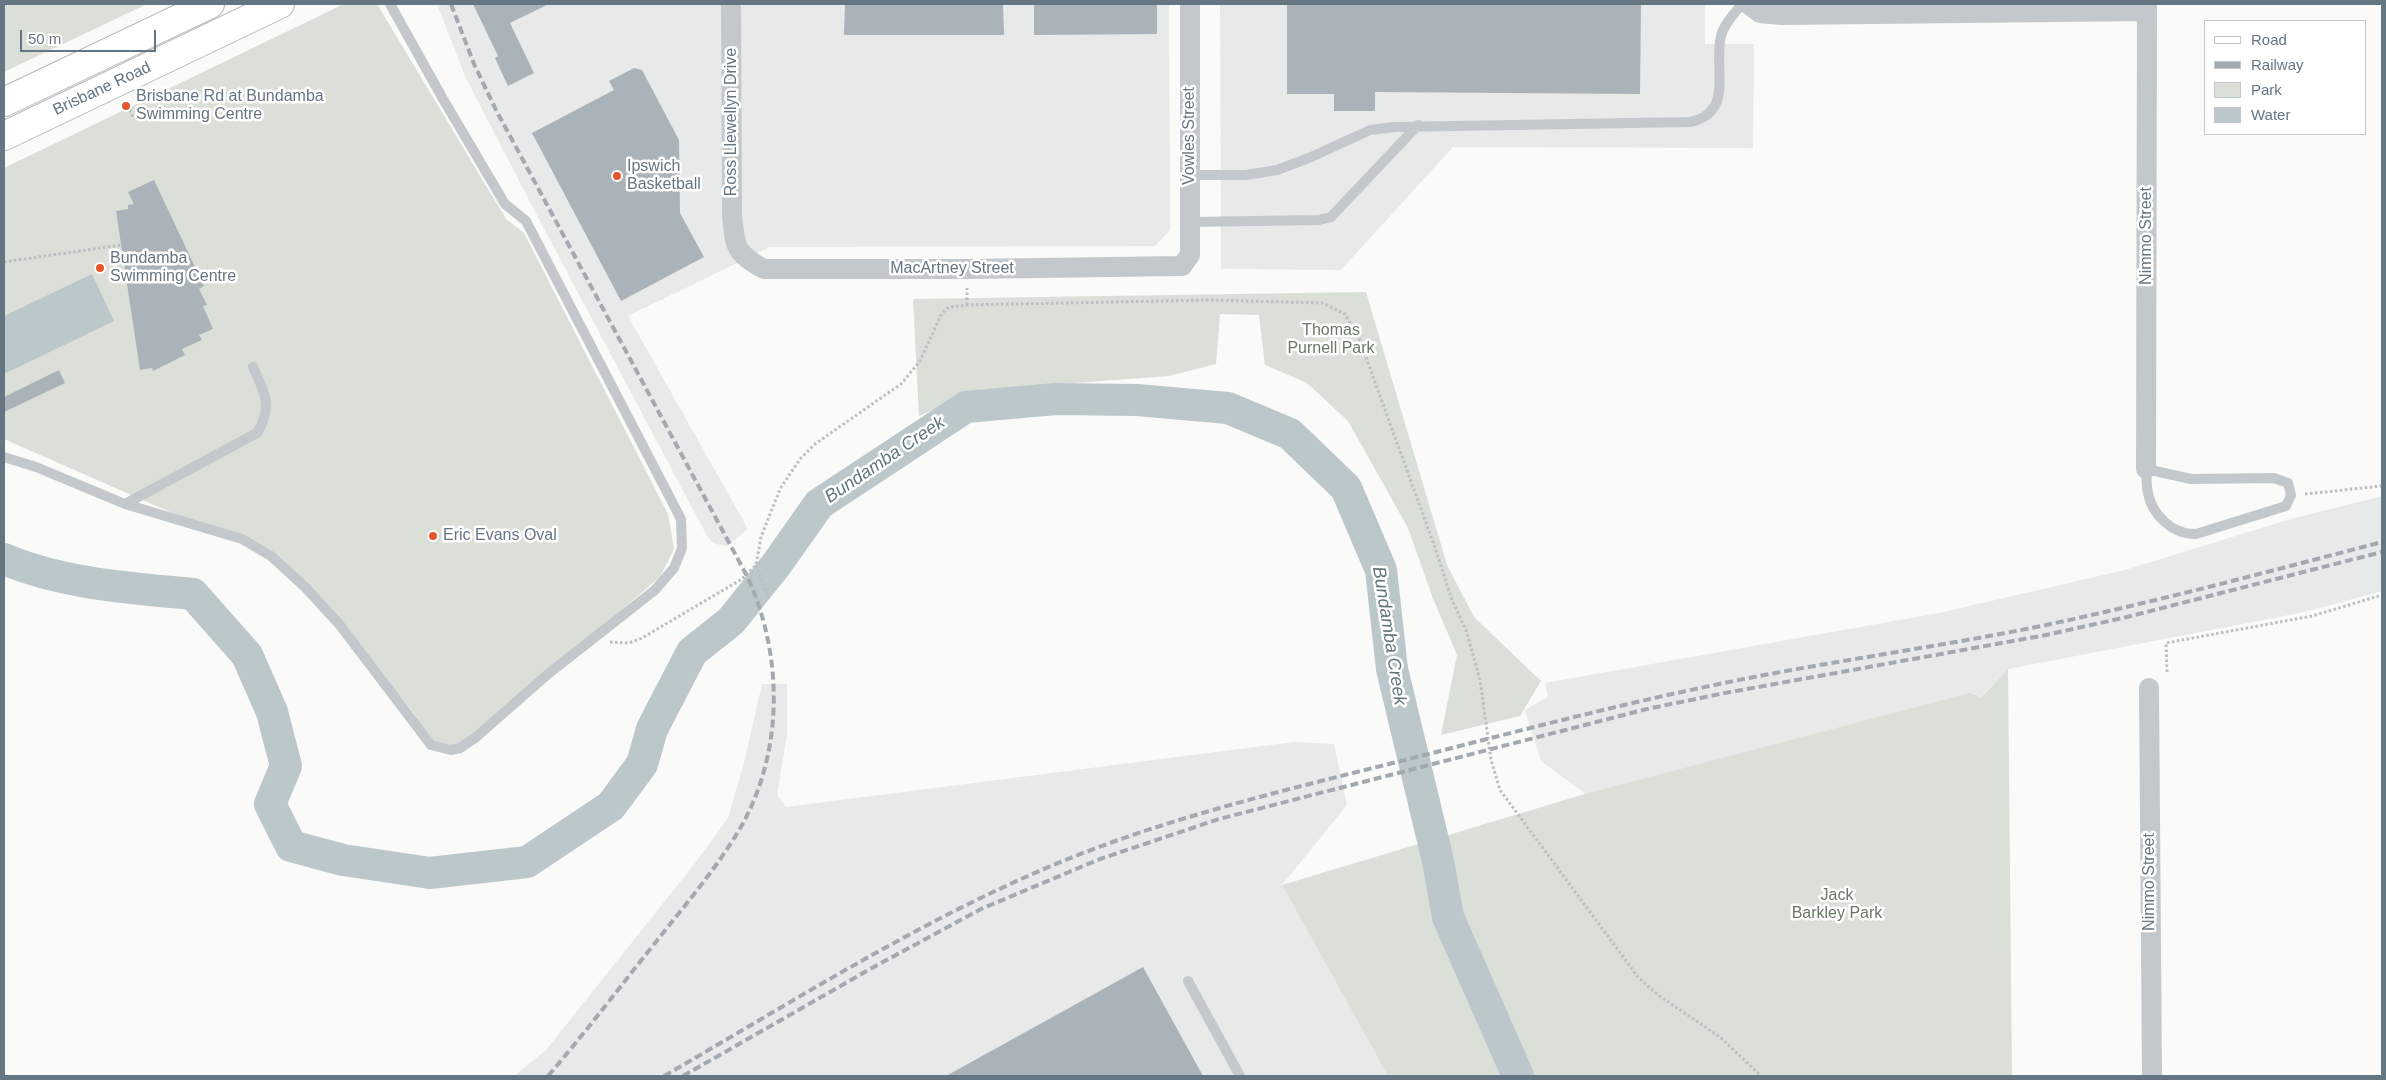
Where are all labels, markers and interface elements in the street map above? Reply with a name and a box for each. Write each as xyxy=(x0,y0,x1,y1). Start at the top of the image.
scale bar xyxy=(22,20,159,52)
legend xyxy=(2204,20,2366,135)
text: 50 m xyxy=(28,30,61,47)
text: Road xyxy=(2251,31,2287,48)
street label: Ross Llewellyn Drive xyxy=(722,48,742,196)
text: Railway xyxy=(2251,56,2304,73)
street label: Brisbane Road xyxy=(50,58,154,120)
text: Park xyxy=(2251,81,2282,98)
place label: Brisbane Rd at Bundamba Swimming Centre xyxy=(136,87,324,125)
street label: Vowles Street xyxy=(1180,87,1200,185)
marker: Brisbane Rd at Bundamba Swimming Centre xyxy=(120,100,132,112)
text: Water xyxy=(2251,106,2290,123)
place label: Ipswich Basketball xyxy=(627,157,701,195)
marker: Ipswich Basketball xyxy=(611,170,623,182)
street label: Nimmo Street xyxy=(2137,187,2157,285)
place label: Bundamba Swimming Centre xyxy=(110,249,236,287)
street label: MacArtney Street xyxy=(890,259,1014,279)
marker: Bundamba Swimming Centre xyxy=(94,262,106,274)
park label: Thomas Purnell Park xyxy=(1287,321,1375,359)
water label: Bundamba Creek xyxy=(821,412,949,508)
place label: Eric Evans Oval xyxy=(443,526,557,546)
marker: Eric Evans Oval xyxy=(427,530,439,542)
water label: Bundamba Creek xyxy=(1367,565,1411,707)
street label: Nimmo Street xyxy=(2140,833,2160,931)
park label: Jack Barkley Park xyxy=(1792,886,1882,924)

